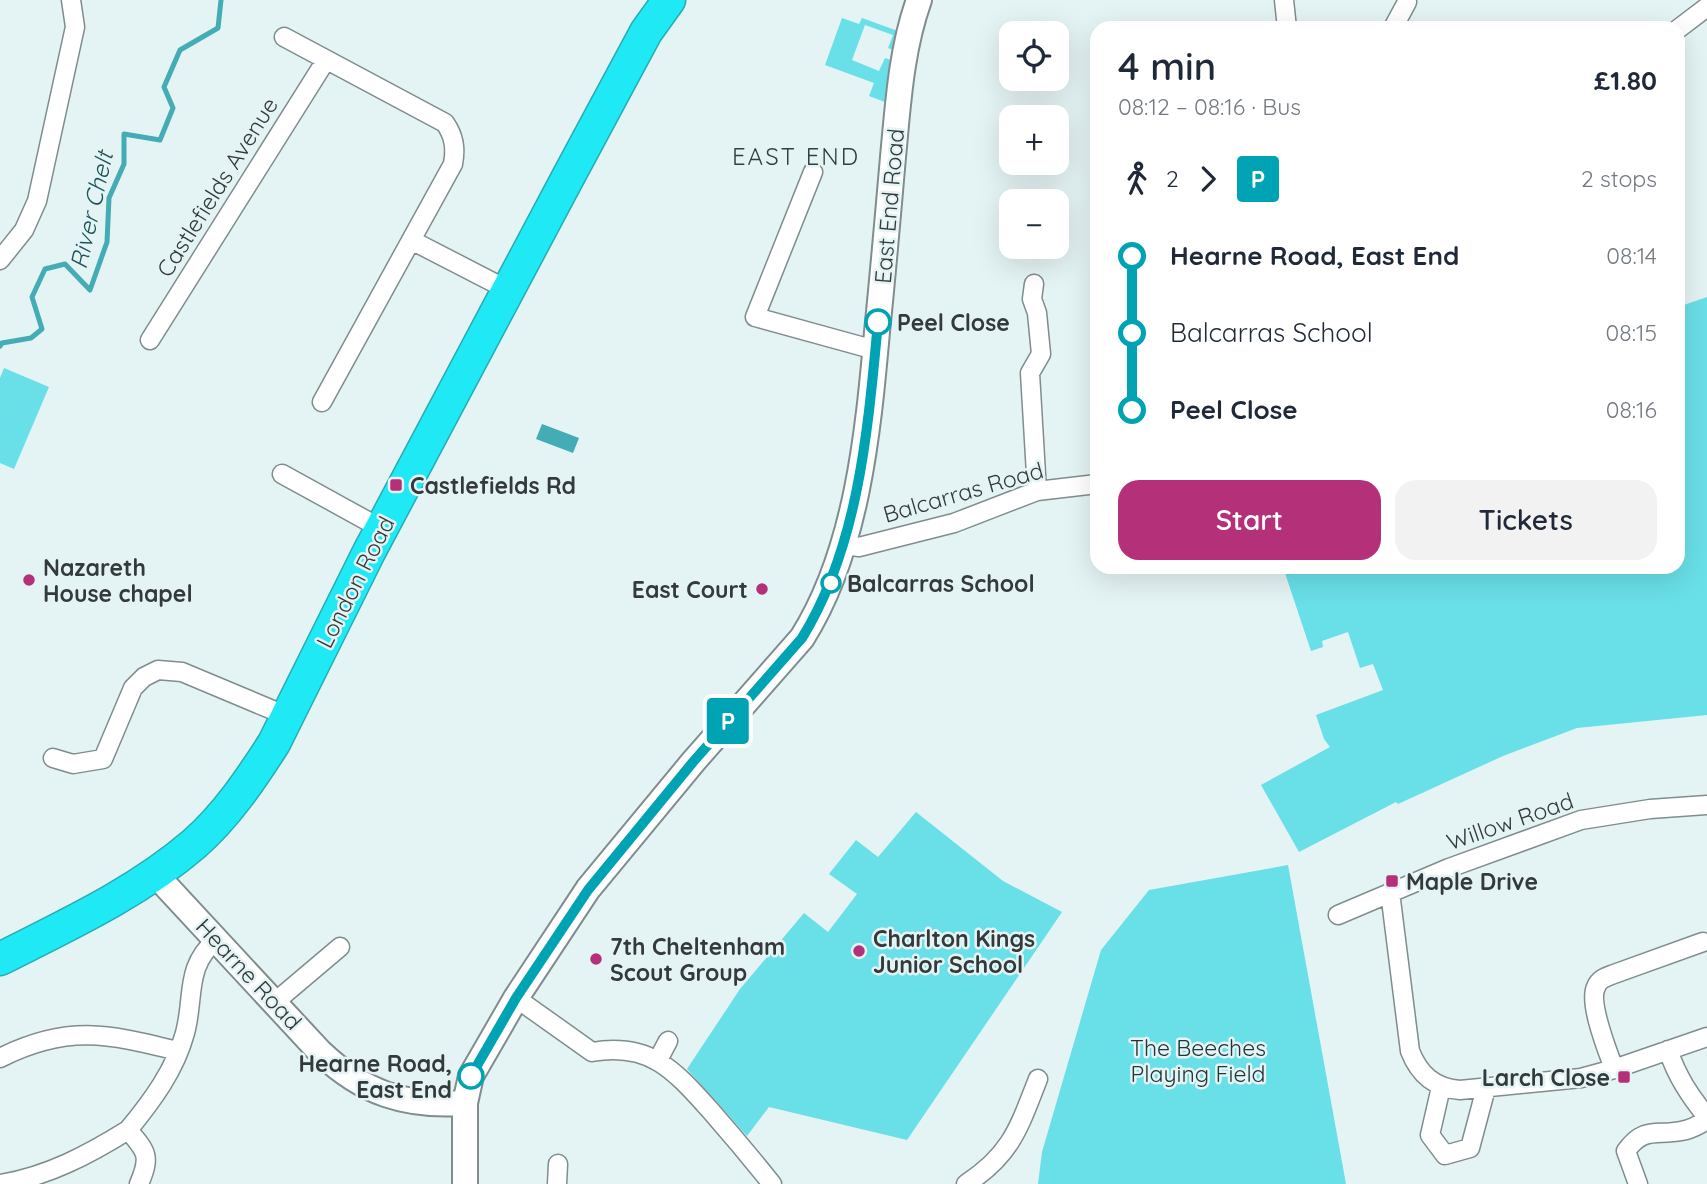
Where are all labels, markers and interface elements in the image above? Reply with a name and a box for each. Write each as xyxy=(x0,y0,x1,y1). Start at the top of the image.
map controls xyxy=(999,21,1069,259)
button: locate xyxy=(999,21,1069,91)
text: 4 min xyxy=(1118,42,1216,90)
text: £1.80 xyxy=(1594,64,1657,97)
street label: Castlefields Avenue xyxy=(150,92,284,282)
text: 08:12 – 08:16 · Bus xyxy=(1118,92,1301,121)
button: + xyxy=(999,105,1069,175)
street label: East End Road xyxy=(868,127,910,285)
district label: EAST END xyxy=(732,141,860,171)
water label: River Chelt xyxy=(63,146,120,272)
icon: walk xyxy=(1118,160,1156,198)
icon: forward xyxy=(1189,160,1227,198)
text: 2 xyxy=(1166,164,1179,193)
text: P xyxy=(1251,164,1265,194)
text: 2 stops xyxy=(1581,164,1657,193)
button: − xyxy=(999,189,1069,259)
text: Hearne Road, East End xyxy=(1170,239,1459,272)
text: 08:14 xyxy=(1606,241,1657,270)
place label: Peel Close xyxy=(897,308,1010,337)
marker: Peel Close xyxy=(865,309,891,335)
text: Balcarras School xyxy=(1170,316,1373,349)
text: 08:15 xyxy=(1606,318,1657,347)
text: Peel Close xyxy=(1170,393,1298,426)
text: 08:16 xyxy=(1606,395,1657,424)
street label: Balcarras Road xyxy=(880,455,1046,529)
place label: Castlefields Rd xyxy=(410,471,576,500)
marker: Castlefields Rd xyxy=(388,477,404,493)
button: Start xyxy=(1118,480,1381,560)
button: Tickets xyxy=(1395,480,1657,560)
street label: London Road xyxy=(309,511,401,653)
place label: Nazareth House chapel xyxy=(43,553,193,608)
place label: Balcarras School xyxy=(847,569,1035,598)
marker: Nazareth House chapel xyxy=(21,572,37,588)
marker: Balcarras School xyxy=(821,573,841,593)
place label: East Court xyxy=(632,575,748,604)
marker: East Court xyxy=(754,581,770,597)
line badge: P xyxy=(705,698,751,744)
text: P xyxy=(721,706,735,736)
street label: Willow Road xyxy=(1443,786,1577,856)
place label: Maple Drive xyxy=(1406,867,1538,896)
marker: Maple Drive xyxy=(1384,873,1400,889)
street label: Hearne Road xyxy=(190,912,308,1036)
place label: Charlton Kings Junior School xyxy=(873,924,1035,979)
place label: 7th Cheltenham Scout Group xyxy=(610,932,785,987)
marker: Charlton Kings Junior School xyxy=(851,943,867,959)
marker: 7th Cheltenham Scout Group xyxy=(588,951,604,967)
park label: The Beeches Playing Field xyxy=(1130,1033,1266,1088)
place label: Hearne Road, East End xyxy=(298,1049,452,1104)
marker: Hearne Road, East End xyxy=(458,1063,484,1089)
place label: Larch Close xyxy=(1482,1063,1610,1092)
marker: Larch Close xyxy=(1616,1069,1632,1085)

